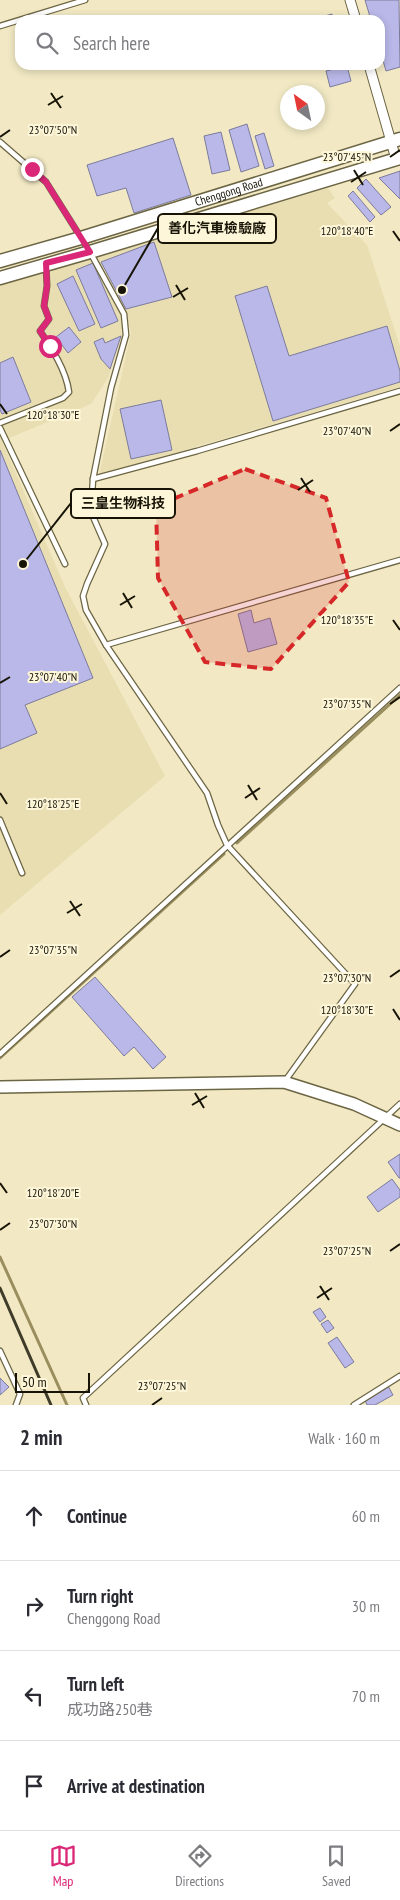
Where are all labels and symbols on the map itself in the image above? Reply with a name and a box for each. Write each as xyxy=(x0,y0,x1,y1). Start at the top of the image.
north arrow xyxy=(280,85,325,130)
text: 23°07'50"N xyxy=(29,122,77,137)
text: 23°07'45"N xyxy=(323,149,371,164)
route end xyxy=(21,158,44,181)
street label: Chenggong Road xyxy=(193,174,264,209)
callout: 善化汽車檢驗廠 xyxy=(158,214,276,243)
text: 善化汽車檢驗廠 xyxy=(168,219,266,237)
text: 120°18'40"E xyxy=(321,223,373,238)
route start xyxy=(39,335,62,358)
text: 120°18'30"E xyxy=(27,407,79,422)
text: 23°07'40"N xyxy=(323,423,371,438)
callout: 三皇生物科技 xyxy=(71,489,175,518)
text: 三皇生物科技 xyxy=(81,494,165,512)
text: 120°18'35"E xyxy=(321,612,373,627)
text: 23°07'40"N xyxy=(29,669,77,684)
text: 23°07'35"N xyxy=(323,696,371,711)
text: 120°18'25"E xyxy=(27,796,79,811)
text: 23°07'35"N xyxy=(29,942,77,957)
text: 23°07'30"N xyxy=(323,970,371,985)
text: 120°18'30"E xyxy=(321,1002,373,1017)
text: 120°18'20"E xyxy=(27,1185,79,1200)
text: 23°07'30"N xyxy=(29,1216,77,1231)
text: 23°07'25"N xyxy=(323,1243,371,1258)
scale bar xyxy=(15,1370,90,1393)
text: 23°07'25"N xyxy=(138,1378,186,1393)

